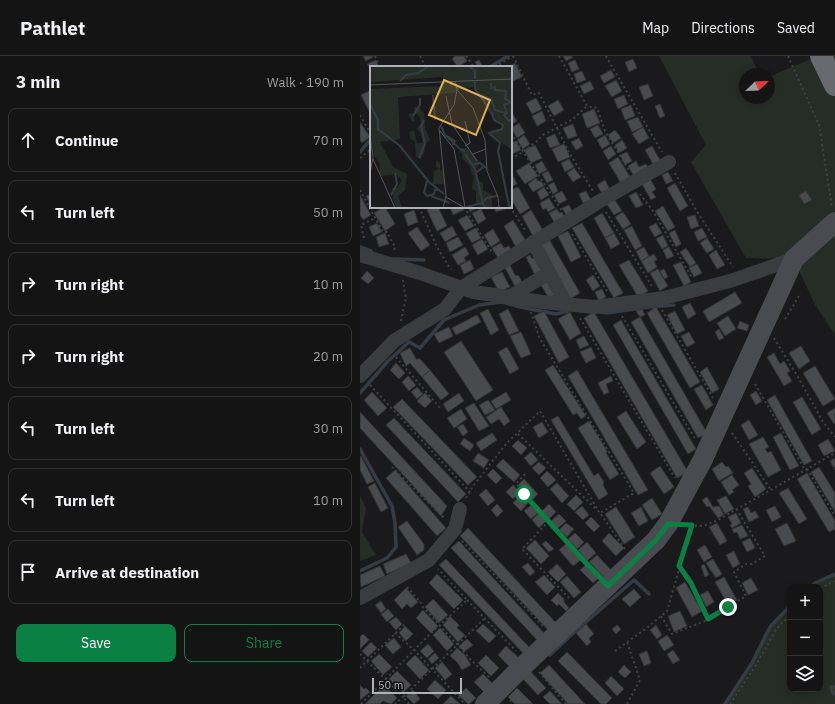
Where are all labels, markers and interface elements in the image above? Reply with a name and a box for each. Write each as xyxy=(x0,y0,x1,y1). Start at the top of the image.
text: Pathlet xyxy=(20,16,85,40)
text: Map xyxy=(642,19,669,37)
text: Directions xyxy=(691,19,755,37)
text: Saved xyxy=(777,19,815,37)
inset map xyxy=(370,66,512,208)
north arrow xyxy=(739,68,775,104)
text: 3 min xyxy=(16,71,60,93)
text: Walk · 190 m xyxy=(267,74,344,91)
icon: ahead xyxy=(17,129,39,151)
text: Continue xyxy=(55,131,119,150)
text: 70 m xyxy=(313,132,343,149)
icon: left xyxy=(17,201,39,223)
text: Turn left xyxy=(55,203,115,222)
text: 50 m xyxy=(313,204,343,221)
icon: right xyxy=(17,273,39,295)
text: Turn right xyxy=(55,275,124,294)
text: 10 m xyxy=(313,276,343,293)
icon: right xyxy=(17,345,39,367)
text: Turn right xyxy=(55,347,124,366)
text: 20 m xyxy=(313,348,343,365)
icon: left xyxy=(17,417,39,439)
text: Turn left xyxy=(55,419,115,438)
text: 30 m xyxy=(313,420,343,437)
route start xyxy=(515,485,533,503)
icon: left xyxy=(17,489,39,511)
text: Turn left xyxy=(55,491,115,510)
text: 10 m xyxy=(313,492,343,509)
icon: arrive xyxy=(17,561,39,583)
text: Arrive at destination xyxy=(55,563,199,582)
map controls xyxy=(787,584,823,692)
button: + xyxy=(787,584,823,620)
route end xyxy=(719,598,737,616)
button: − xyxy=(787,620,823,656)
button: Save xyxy=(16,624,176,662)
button: Share xyxy=(184,624,344,662)
button: layers xyxy=(787,656,823,692)
scale bar xyxy=(372,676,462,695)
text: 50 m xyxy=(378,678,403,692)

